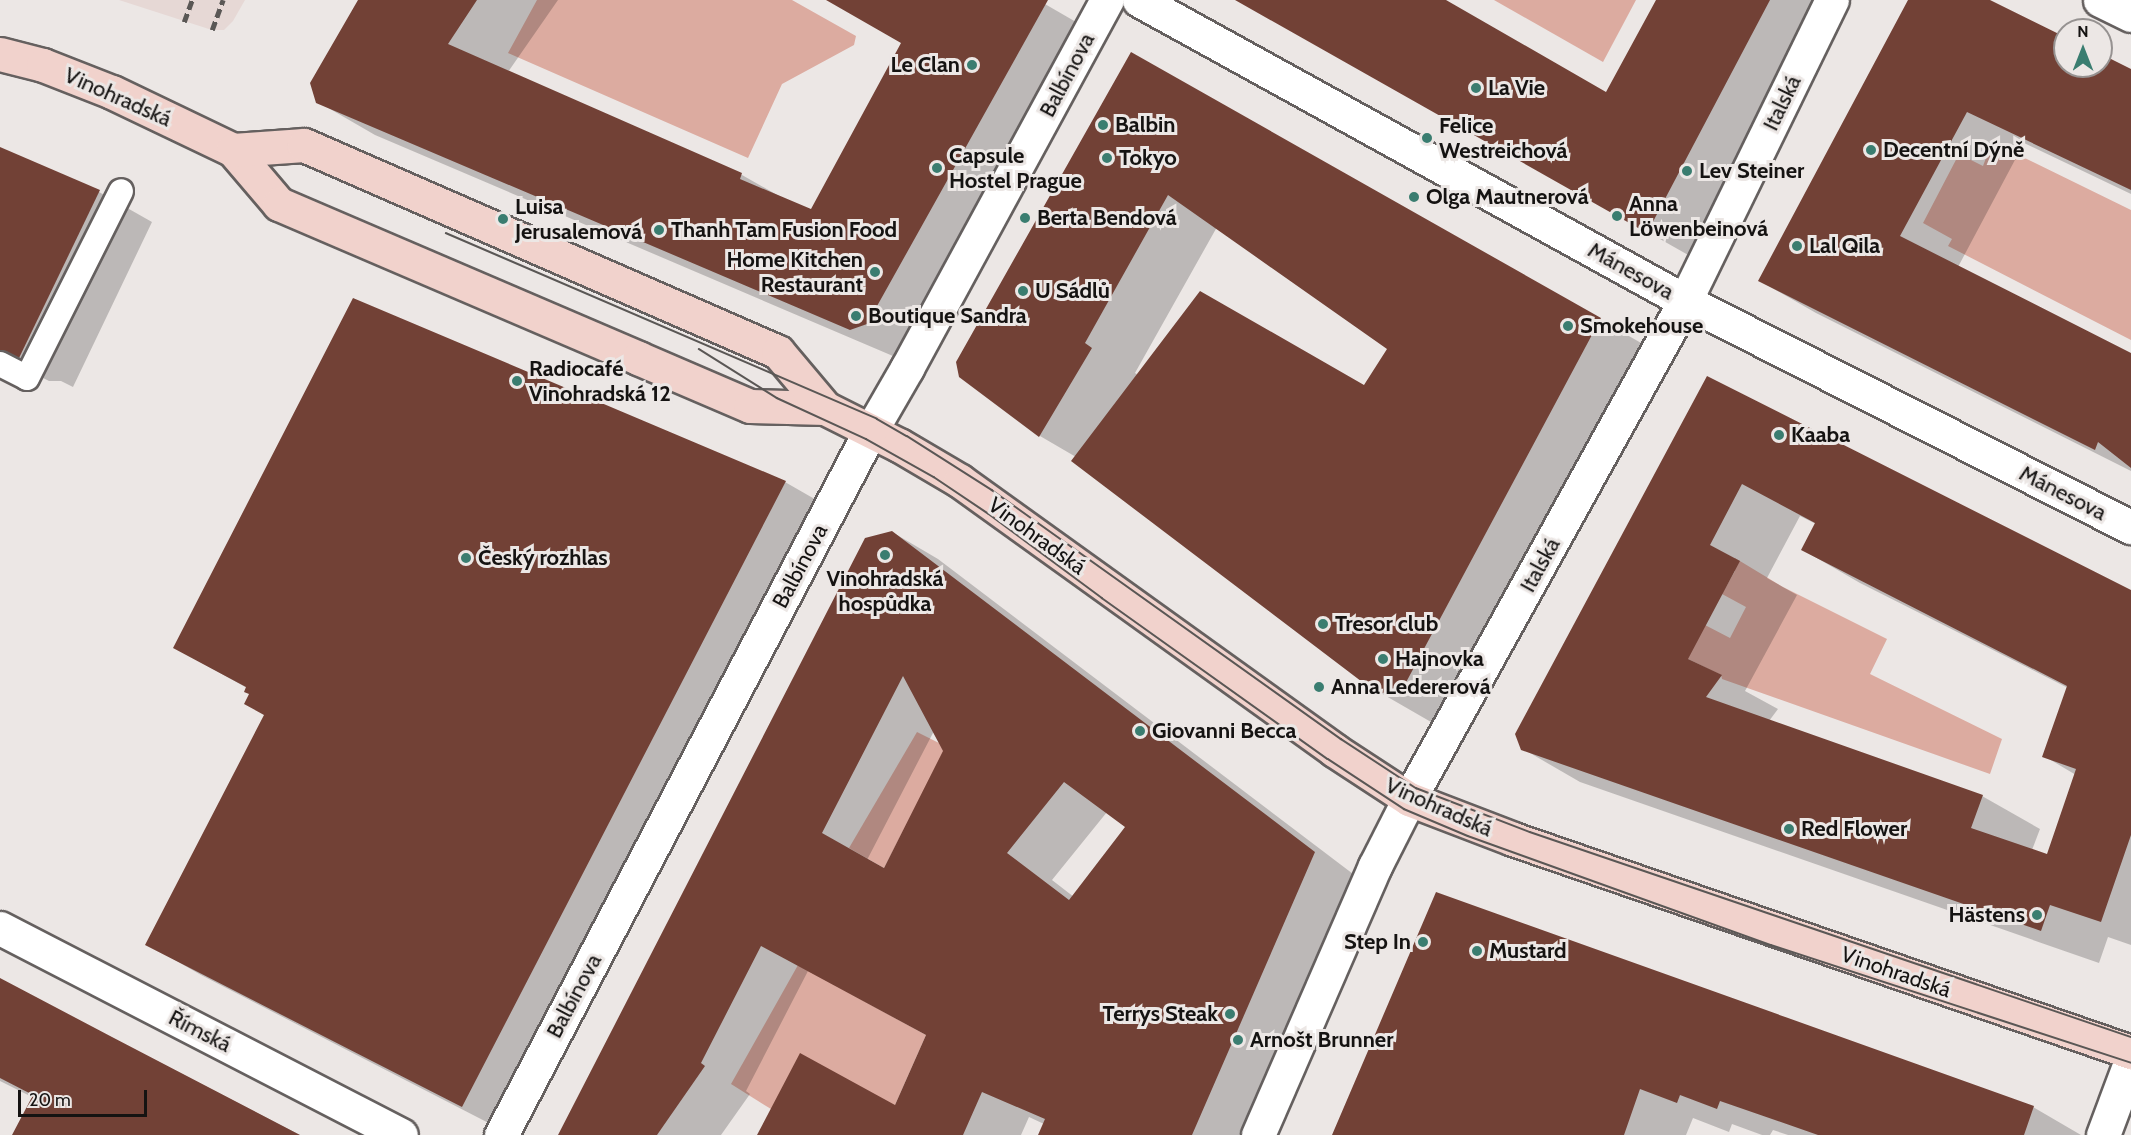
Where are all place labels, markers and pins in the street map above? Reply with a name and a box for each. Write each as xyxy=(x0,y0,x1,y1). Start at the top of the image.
place label: Le Clan xyxy=(891,52,960,78)
marker: Le Clan xyxy=(965,58,979,72)
place label: La Vie xyxy=(1488,75,1545,101)
marker: La Vie xyxy=(1469,81,1483,95)
place label: Balbin xyxy=(1115,112,1175,138)
place label: Felice Westreichová xyxy=(1439,112,1567,164)
marker: Balbin xyxy=(1096,118,1110,132)
marker: Felice Westreichová xyxy=(1420,131,1434,145)
place label: Decentní Dýně xyxy=(1883,137,2024,163)
place label: Capsule Hostel Prague xyxy=(949,142,1082,194)
marker: Decentní Dýně xyxy=(1864,143,1878,157)
place label: Tokyo xyxy=(1119,145,1177,171)
marker: Tokyo xyxy=(1100,151,1114,165)
place label: Lev Steiner xyxy=(1699,158,1804,184)
marker: Capsule Hostel Prague xyxy=(930,161,944,175)
marker: Lev Steiner xyxy=(1680,164,1694,178)
place label: Olga Mautnerová xyxy=(1426,184,1589,210)
marker: Olga Mautnerová xyxy=(1407,190,1421,204)
place label: Anna Lӧwenbeinová xyxy=(1629,190,1768,242)
place label: Luisa Jerusalemová xyxy=(515,193,642,244)
place label: Berta Bendová xyxy=(1037,205,1177,231)
marker: Anna Lӧwenbeinová xyxy=(1610,209,1624,223)
marker: Berta Bendová xyxy=(1018,211,1032,225)
marker: Luisa Jerusalemová xyxy=(496,212,510,226)
place label: Thanh Tam Fusion Food xyxy=(671,217,897,243)
marker: Thanh Tam Fusion Food xyxy=(652,223,666,237)
place label: Lal Qila xyxy=(1809,233,1880,259)
marker: Lal Qila xyxy=(1790,239,1804,253)
place label: Home Kitchen Restaurant xyxy=(726,246,863,298)
marker: Home Kitchen Restaurant xyxy=(868,265,882,279)
place label: U Sádlů xyxy=(1035,278,1110,304)
marker: U Sádlů xyxy=(1016,284,1030,298)
place label: Boutique Sandra xyxy=(868,303,1027,329)
marker: Boutique Sandra xyxy=(849,309,863,323)
place label: Smokehouse xyxy=(1580,313,1703,339)
marker: Smokehouse xyxy=(1561,319,1575,333)
place label: Radiocafé Vinohradská 12 xyxy=(529,355,671,406)
marker: Radiocafé Vinohradská 12 xyxy=(510,374,524,388)
place label: Kaaba xyxy=(1791,422,1850,448)
marker: Kaaba xyxy=(1772,428,1786,442)
place label: Český rozhlas xyxy=(478,545,607,571)
marker: Vinohradská hospůdka xyxy=(878,548,892,562)
marker: Český rozhlas xyxy=(459,551,473,565)
place label: Vinohradská hospůdka xyxy=(826,565,944,616)
place label: Tresor club xyxy=(1335,611,1438,637)
marker: Tresor club xyxy=(1316,617,1330,631)
place label: Hajnovka xyxy=(1395,646,1484,672)
marker: Hajnovka xyxy=(1376,652,1390,666)
place label: Anna Ledererová xyxy=(1331,674,1491,700)
marker: Anna Ledererová xyxy=(1312,680,1326,694)
place label: Giovanni Becca xyxy=(1152,718,1296,744)
marker: Giovanni Becca xyxy=(1133,724,1147,738)
place label: Red Flower xyxy=(1801,816,1907,842)
marker: Red Flower xyxy=(1782,822,1796,836)
place label: Hästens xyxy=(1949,902,2025,928)
marker: Hästens xyxy=(2030,908,2044,922)
place label: Step In xyxy=(1344,929,1411,955)
marker: Step In xyxy=(1416,935,1430,949)
place label: Mustard xyxy=(1489,938,1567,964)
marker: Mustard xyxy=(1470,944,1484,958)
place label: Terrys Steak xyxy=(1103,1001,1218,1027)
marker: Terrys Steak xyxy=(1223,1007,1237,1021)
place label: Arnošt Brunner xyxy=(1250,1027,1393,1053)
marker: Arnošt Brunner xyxy=(1231,1033,1245,1047)

